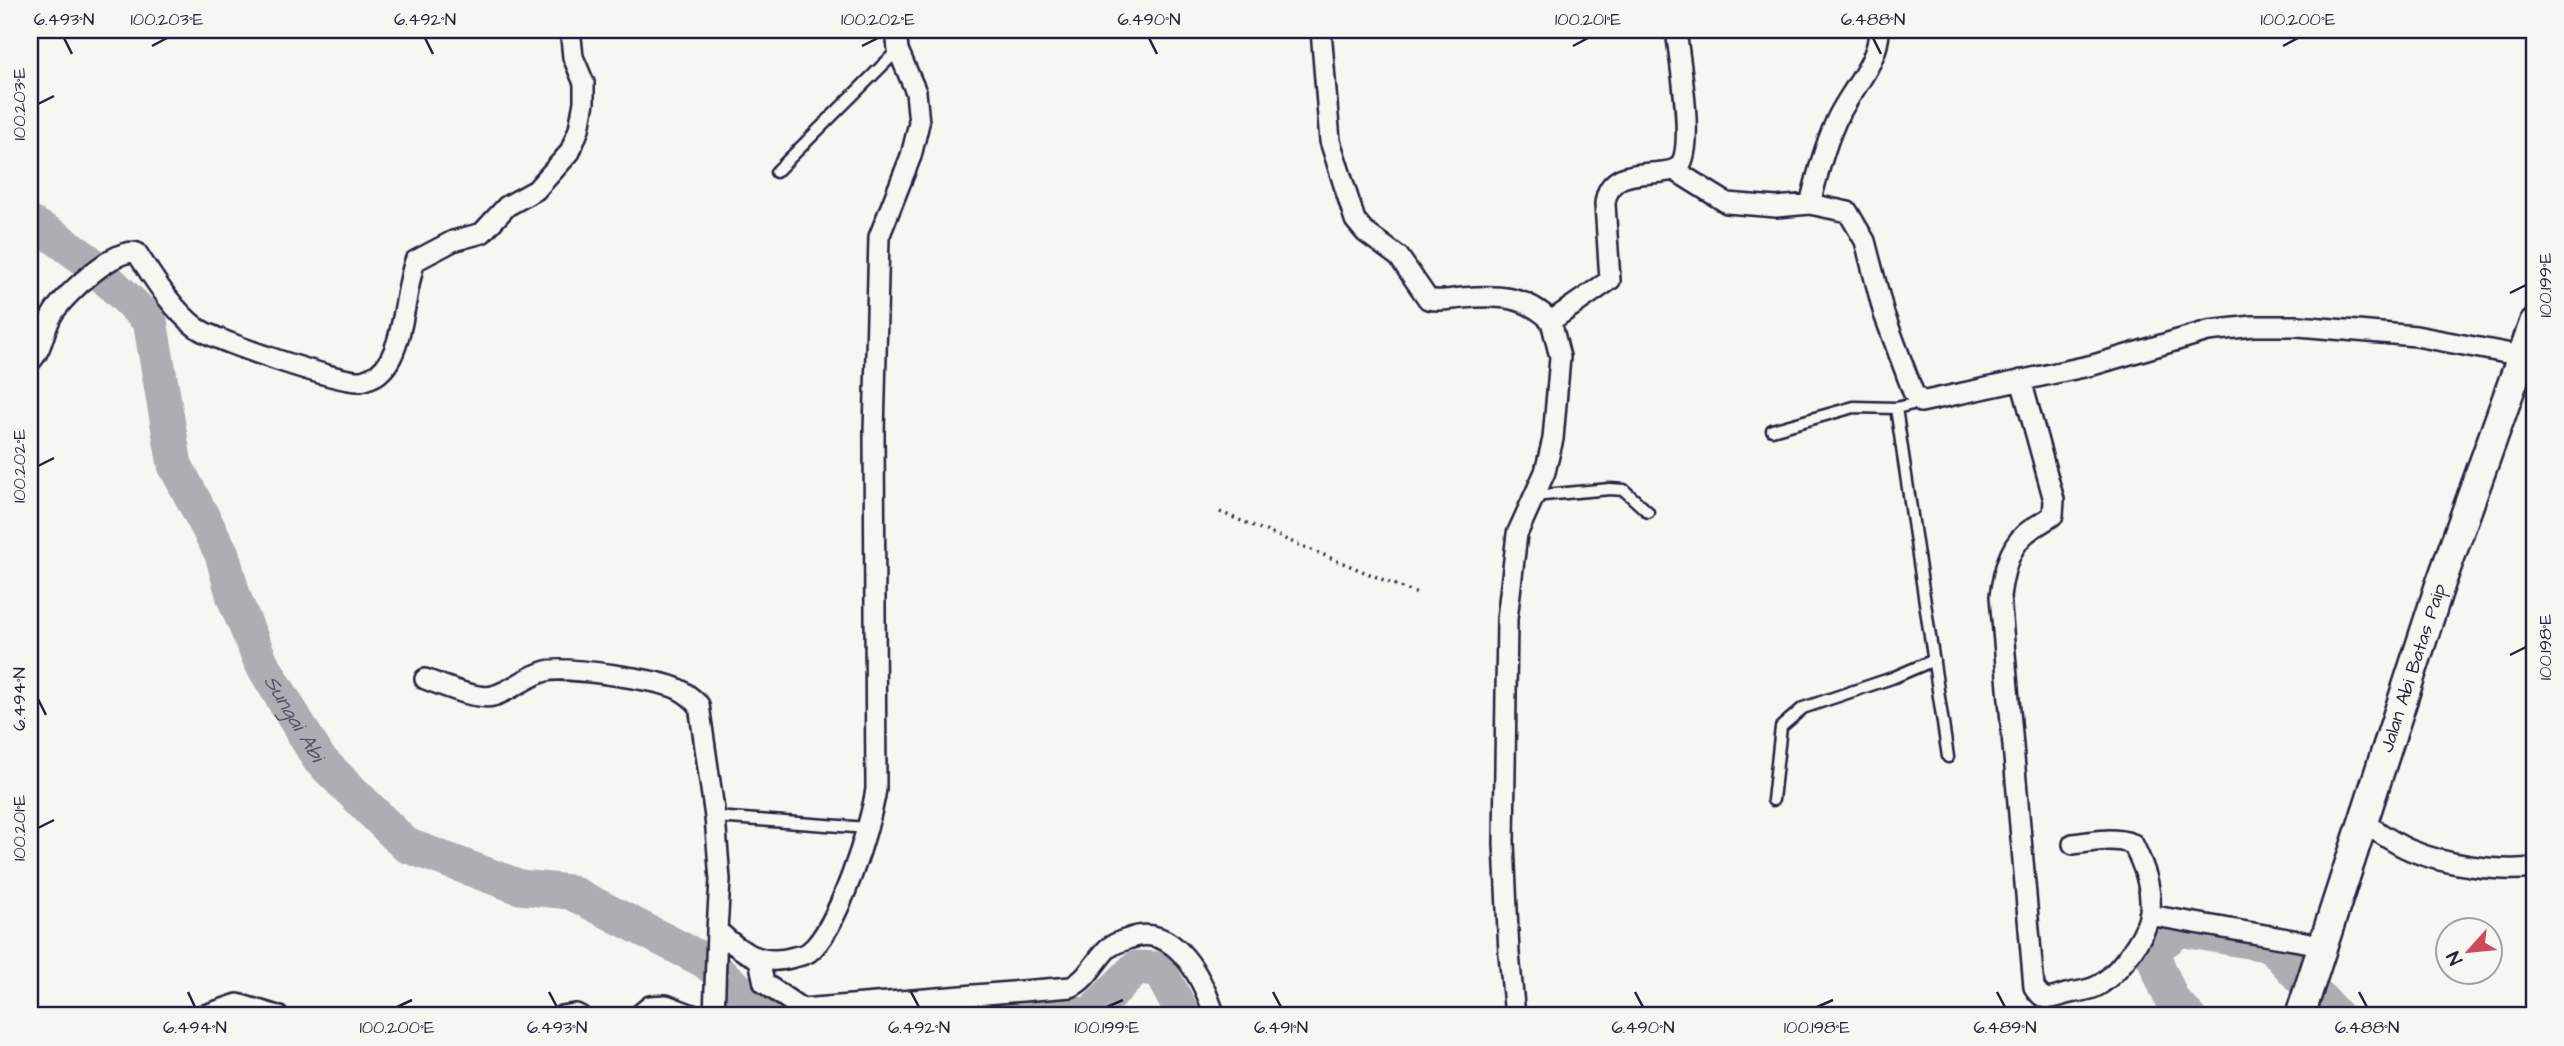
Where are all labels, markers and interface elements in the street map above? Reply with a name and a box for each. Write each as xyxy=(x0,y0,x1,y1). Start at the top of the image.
text: 6.493°N xyxy=(34,7,94,32)
text: 100.203°E xyxy=(131,7,204,32)
text: 6.492°N xyxy=(394,7,456,32)
text: 100.202°E xyxy=(841,7,915,32)
text: 6.490°N xyxy=(1118,7,1180,32)
text: 100.201°E xyxy=(1555,7,1621,32)
text: 6.488°N xyxy=(1841,7,1905,32)
text: 100.200°E xyxy=(2260,7,2336,32)
text: 100.203°E xyxy=(7,67,32,140)
text: 100.199°E xyxy=(2533,252,2558,317)
text: 100.202°E xyxy=(7,429,32,503)
street label: Jalan Abi Batas Paip xyxy=(2373,580,2453,756)
text: 100.198°E xyxy=(2533,613,2558,680)
text: 6.494°N xyxy=(7,667,32,731)
water label: Sungai Abi xyxy=(257,669,333,769)
text: 100.201°E xyxy=(7,795,32,861)
north arrow xyxy=(2434,916,2504,986)
text: N xyxy=(2440,947,2470,969)
text: 6.494°N xyxy=(163,1015,227,1040)
text: 100.200°E xyxy=(359,1015,435,1040)
text: 6.493°N xyxy=(527,1015,587,1040)
text: 6.492°N xyxy=(888,1015,950,1040)
text: 100.199°E xyxy=(1075,1015,1140,1040)
text: 6.491°N xyxy=(1254,1015,1308,1040)
text: 6.490°N xyxy=(1612,1015,1674,1040)
text: 100.198°E xyxy=(1784,1015,1851,1040)
text: 6.489°N xyxy=(1973,1015,2037,1040)
text: 6.488°N xyxy=(2335,1015,2399,1040)

